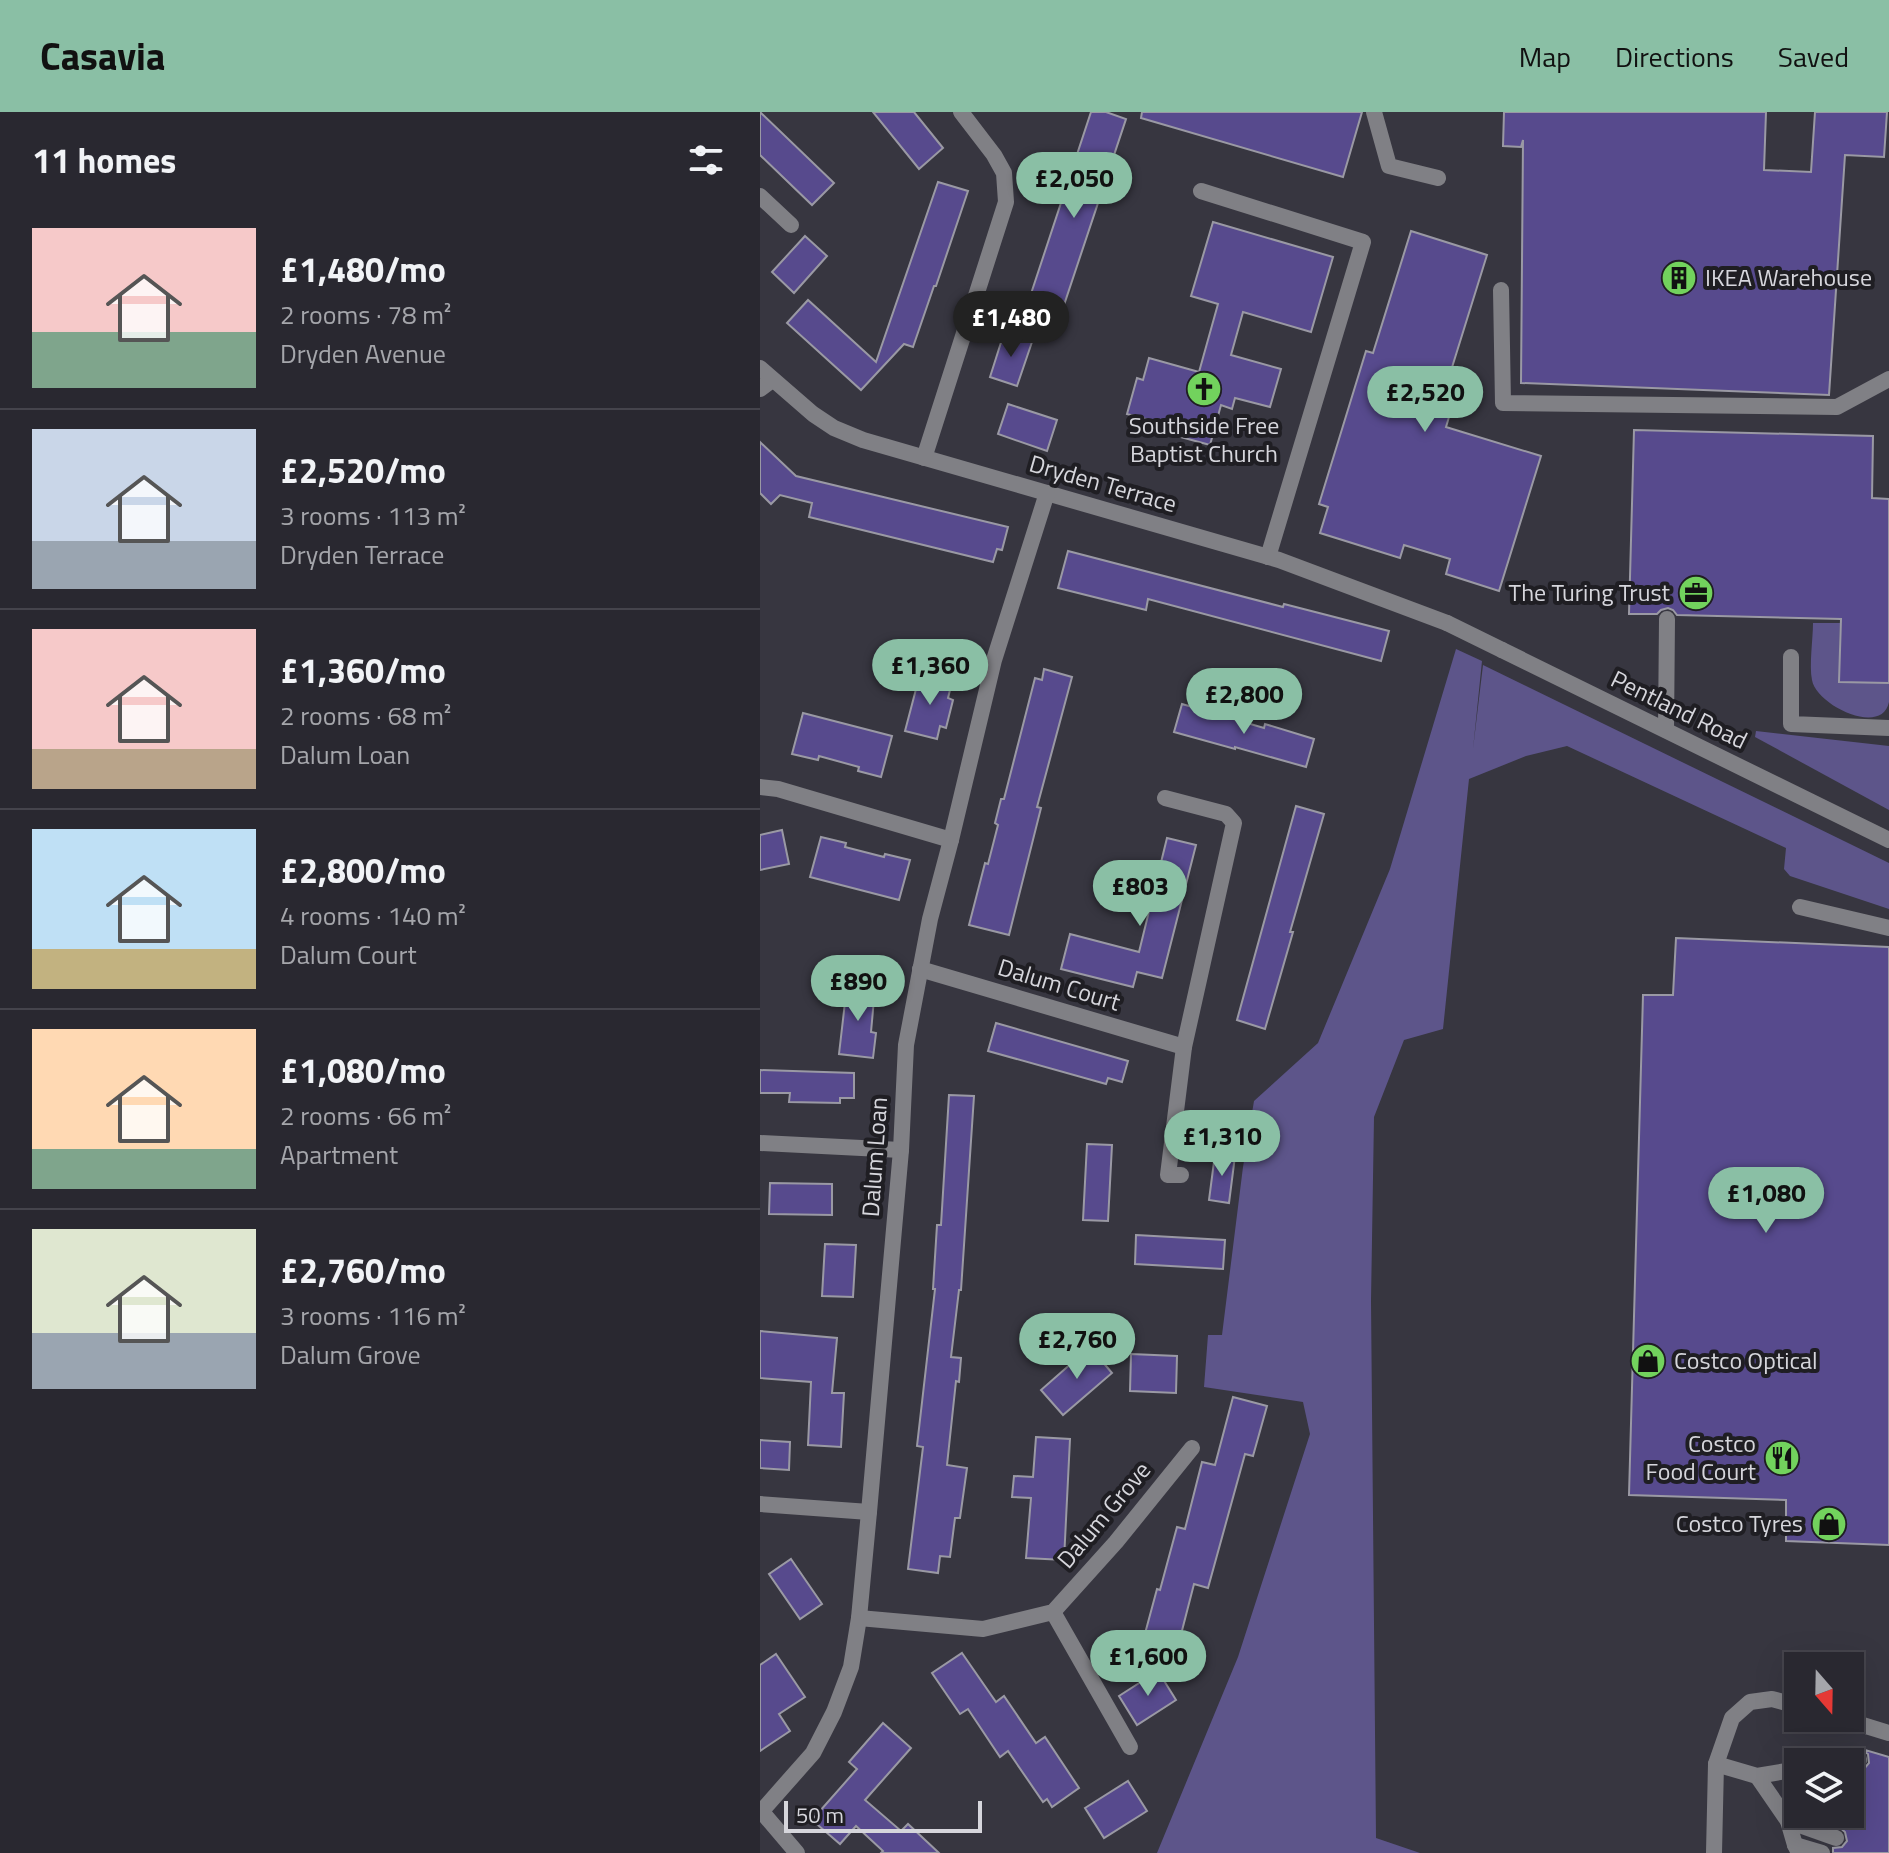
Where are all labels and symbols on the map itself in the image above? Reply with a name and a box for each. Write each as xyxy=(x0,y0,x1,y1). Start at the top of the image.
pin: £2,050 xyxy=(1009,152,1139,220)
building icon: IKEA Warehouse xyxy=(1660,259,1698,297)
place label: IKEA Warehouse xyxy=(1705,259,1872,295)
pin: £1,480 xyxy=(946,291,1076,359)
pin: £2,520 xyxy=(1360,366,1490,434)
church icon: Southside Free Baptist Church xyxy=(1185,370,1223,408)
place label: Southside Free Baptist Church xyxy=(1129,407,1279,471)
street label: Dryden Terrace xyxy=(1025,445,1181,521)
place label: The Turing Trust xyxy=(1509,574,1671,610)
office icon: The Turing Trust xyxy=(1677,574,1715,612)
pin: £1,360 xyxy=(865,639,995,707)
street label: Pentland Road xyxy=(1605,661,1754,758)
pin: £2,800 xyxy=(1179,668,1309,736)
pin: £803 xyxy=(1093,860,1187,928)
street label: Dalum Court xyxy=(994,948,1125,1020)
pin: £890 xyxy=(811,955,905,1023)
street label: Dalum Loan xyxy=(852,1096,896,1218)
pin: £1,310 xyxy=(1157,1110,1287,1178)
pin: £1,080 xyxy=(1701,1167,1831,1235)
pin: £2,760 xyxy=(1012,1313,1142,1381)
shop icon: Costco Optical xyxy=(1629,1342,1667,1380)
place label: Costco Optical xyxy=(1674,1342,1817,1378)
place label: Costco Food Court xyxy=(1646,1425,1757,1489)
restaurant icon: Costco Food Court xyxy=(1763,1439,1801,1477)
street label: Dalum Grove xyxy=(1048,1453,1159,1576)
place label: Costco Tyres xyxy=(1676,1505,1803,1541)
shop icon: Costco Tyres xyxy=(1810,1505,1848,1543)
pin: £1,600 xyxy=(1083,1630,1213,1698)
north arrow xyxy=(1784,1652,1864,1732)
scale bar xyxy=(784,1797,982,1833)

